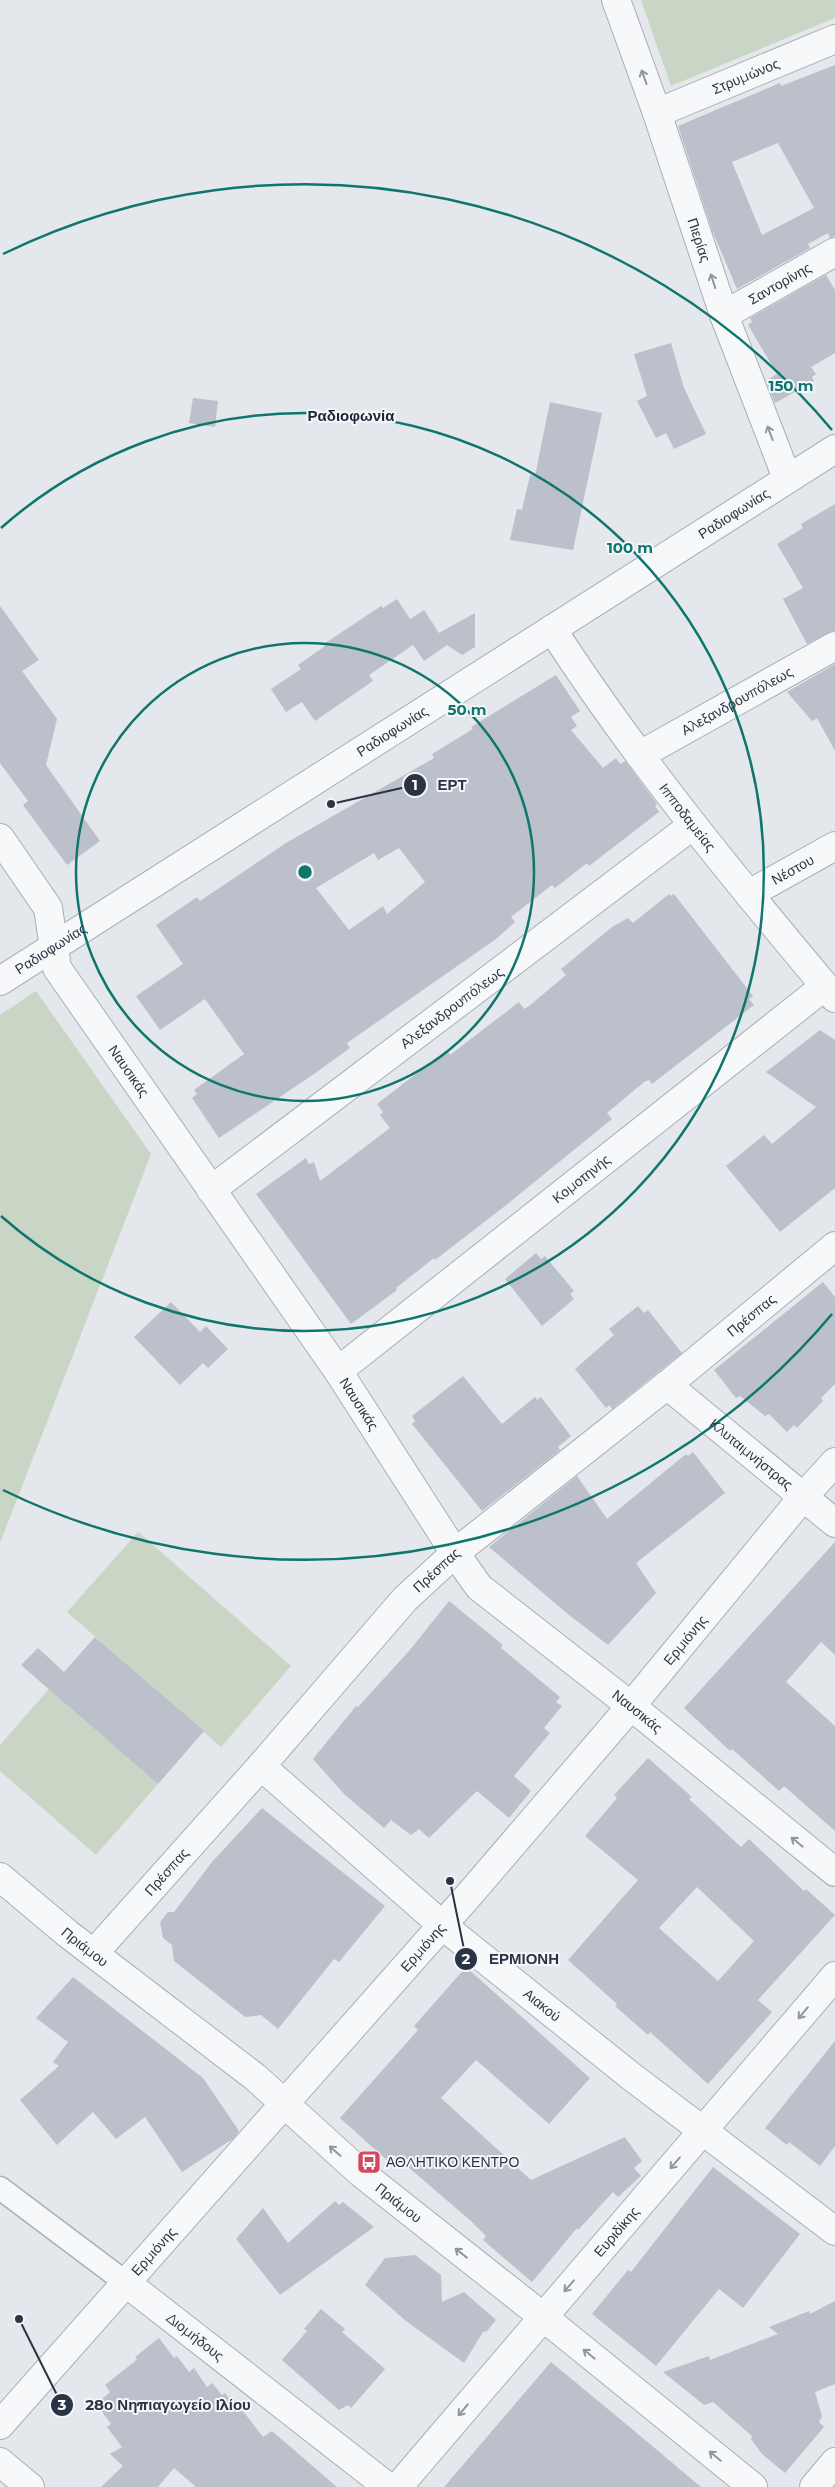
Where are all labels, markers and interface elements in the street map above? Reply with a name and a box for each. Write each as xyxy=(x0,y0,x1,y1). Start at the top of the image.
street label: Στρυμώνος xyxy=(709,54,782,98)
one-way arrow xyxy=(639,70,648,85)
street label: Πιερίας xyxy=(683,216,715,265)
street label: Σαντορίνης xyxy=(745,258,815,308)
one-way arrow xyxy=(707,273,717,289)
text: 150 m xyxy=(769,376,813,395)
district label: Ραδιοφωνία xyxy=(308,406,395,425)
one-way arrow xyxy=(765,426,774,441)
street label: Ραδιοφωνίας xyxy=(695,484,773,543)
text: 100 m xyxy=(607,538,653,557)
street label: Αλεξανδρουπόλεως xyxy=(678,662,796,739)
text: 50 m xyxy=(447,700,487,719)
street label: Ραδιοφωνίας xyxy=(353,702,431,761)
callout: ΕΡΤ xyxy=(402,770,476,800)
text: 1 xyxy=(412,775,418,794)
text: ΕΡΤ xyxy=(437,775,467,794)
street label: Ιπποδαμείας xyxy=(655,780,720,855)
street label: Νέστου xyxy=(768,851,817,889)
centre of rings xyxy=(296,863,314,881)
street label: Ραδιοφωνίας xyxy=(12,919,90,978)
street label: Αλεξανδρουπόλεως xyxy=(397,963,507,1053)
street label: Ναυσικάς xyxy=(104,1041,153,1101)
street label: Κομοτηνής xyxy=(549,1150,614,1207)
street label: Πρέσπας xyxy=(723,1290,779,1341)
street label: Ναυσικάς xyxy=(336,1374,383,1434)
street label: Κλυταιμνήστρας xyxy=(706,1415,797,1494)
street label: Πρέσπας xyxy=(409,1543,464,1596)
street label: Ερμιόνης xyxy=(659,1611,711,1669)
street label: Ναυσικάς xyxy=(609,1686,666,1737)
one-way arrow xyxy=(791,1836,804,1847)
street label: Πρέσπας xyxy=(141,1844,193,1899)
street label: Ερμιόνης xyxy=(396,1919,449,1975)
street label: Πριάμου xyxy=(58,1923,112,1971)
callout: ΕΡΜΙΟΝΗ xyxy=(454,1944,569,1974)
text: 2 xyxy=(462,1949,471,1968)
text: ΕΡΜΙΟΝΗ xyxy=(489,1949,559,1968)
street label: Αιακού xyxy=(520,1985,564,2025)
one-way arrow xyxy=(798,2006,809,2019)
one-way arrow xyxy=(328,2145,341,2157)
bus stop icon: ΑΘΛΗΤΙΚΟ ΚΕΝΤΡΟ xyxy=(356,2149,382,2175)
place label: ΑΘΛΗΤΙΚΟ ΚΕΝΤΡΟ xyxy=(386,2153,519,2171)
one-way arrow xyxy=(669,2157,681,2170)
street label: Πριάμου xyxy=(372,2179,425,2227)
street label: Ευριδίκης xyxy=(590,2203,643,2261)
street label: Ερμιόνης xyxy=(127,2223,180,2279)
one-way arrow xyxy=(455,2247,468,2258)
one-way arrow xyxy=(563,2279,574,2292)
street label: Διομήδους xyxy=(163,2309,228,2365)
one-way arrow xyxy=(582,2348,595,2359)
callout: 28ο Νηπιαγωγείο Ιλίου xyxy=(50,2390,260,2420)
text: 3 xyxy=(57,2395,67,2414)
text: 28ο Νηπιαγωγείο Ιλίου xyxy=(85,2395,251,2414)
one-way arrow xyxy=(458,2403,469,2416)
one-way arrow xyxy=(709,2451,722,2462)

